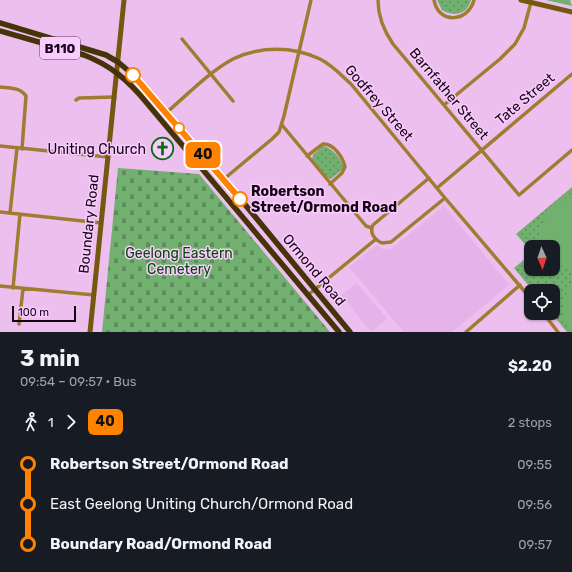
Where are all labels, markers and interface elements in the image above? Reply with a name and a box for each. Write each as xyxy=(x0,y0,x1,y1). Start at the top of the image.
road number: B110 xyxy=(40,37,80,59)
street label: Barnfather Street xyxy=(406,45,493,144)
street label: Godfrey Street xyxy=(341,61,417,145)
unlabelled marker xyxy=(125,67,141,83)
street label: Tate Street xyxy=(492,69,558,129)
unlabelled marker xyxy=(173,122,185,134)
church icon: Uniting Church xyxy=(149,136,175,162)
place label: Uniting Church xyxy=(47,141,146,158)
line badge: 40 xyxy=(185,142,221,168)
text: 40 xyxy=(193,146,213,163)
street label: Boundary Road xyxy=(75,174,103,274)
place label: Robertson Street/Ormond Road xyxy=(251,183,397,216)
marker: Robertson Street/Ormond Road xyxy=(232,191,248,207)
street label: Ormond Road xyxy=(279,231,349,309)
north arrow xyxy=(524,240,560,276)
map controls xyxy=(524,240,560,320)
park label: Geelong Eastern Cemetery xyxy=(125,245,233,278)
button: locate xyxy=(524,284,560,320)
scale bar xyxy=(12,304,76,323)
text: 100 m xyxy=(18,306,49,319)
text: 3 min xyxy=(20,345,80,372)
text: $2.20 xyxy=(508,357,552,375)
text: 09:54 – 09:57 · Bus xyxy=(20,374,136,389)
icon: walk xyxy=(20,411,42,433)
icon: forward xyxy=(60,411,82,433)
text: 40 xyxy=(96,413,115,430)
text: 1 xyxy=(48,415,54,430)
text: 2 stops xyxy=(508,415,552,430)
text: Robertson Street/Ormond Road xyxy=(50,455,288,473)
text: 09:55 xyxy=(517,457,552,472)
text: East Geelong Uniting Church/Ormond Road xyxy=(50,495,353,513)
text: 09:56 xyxy=(517,497,552,512)
text: Boundary Road/Ormond Road xyxy=(50,535,272,553)
text: 09:57 xyxy=(518,537,552,552)

